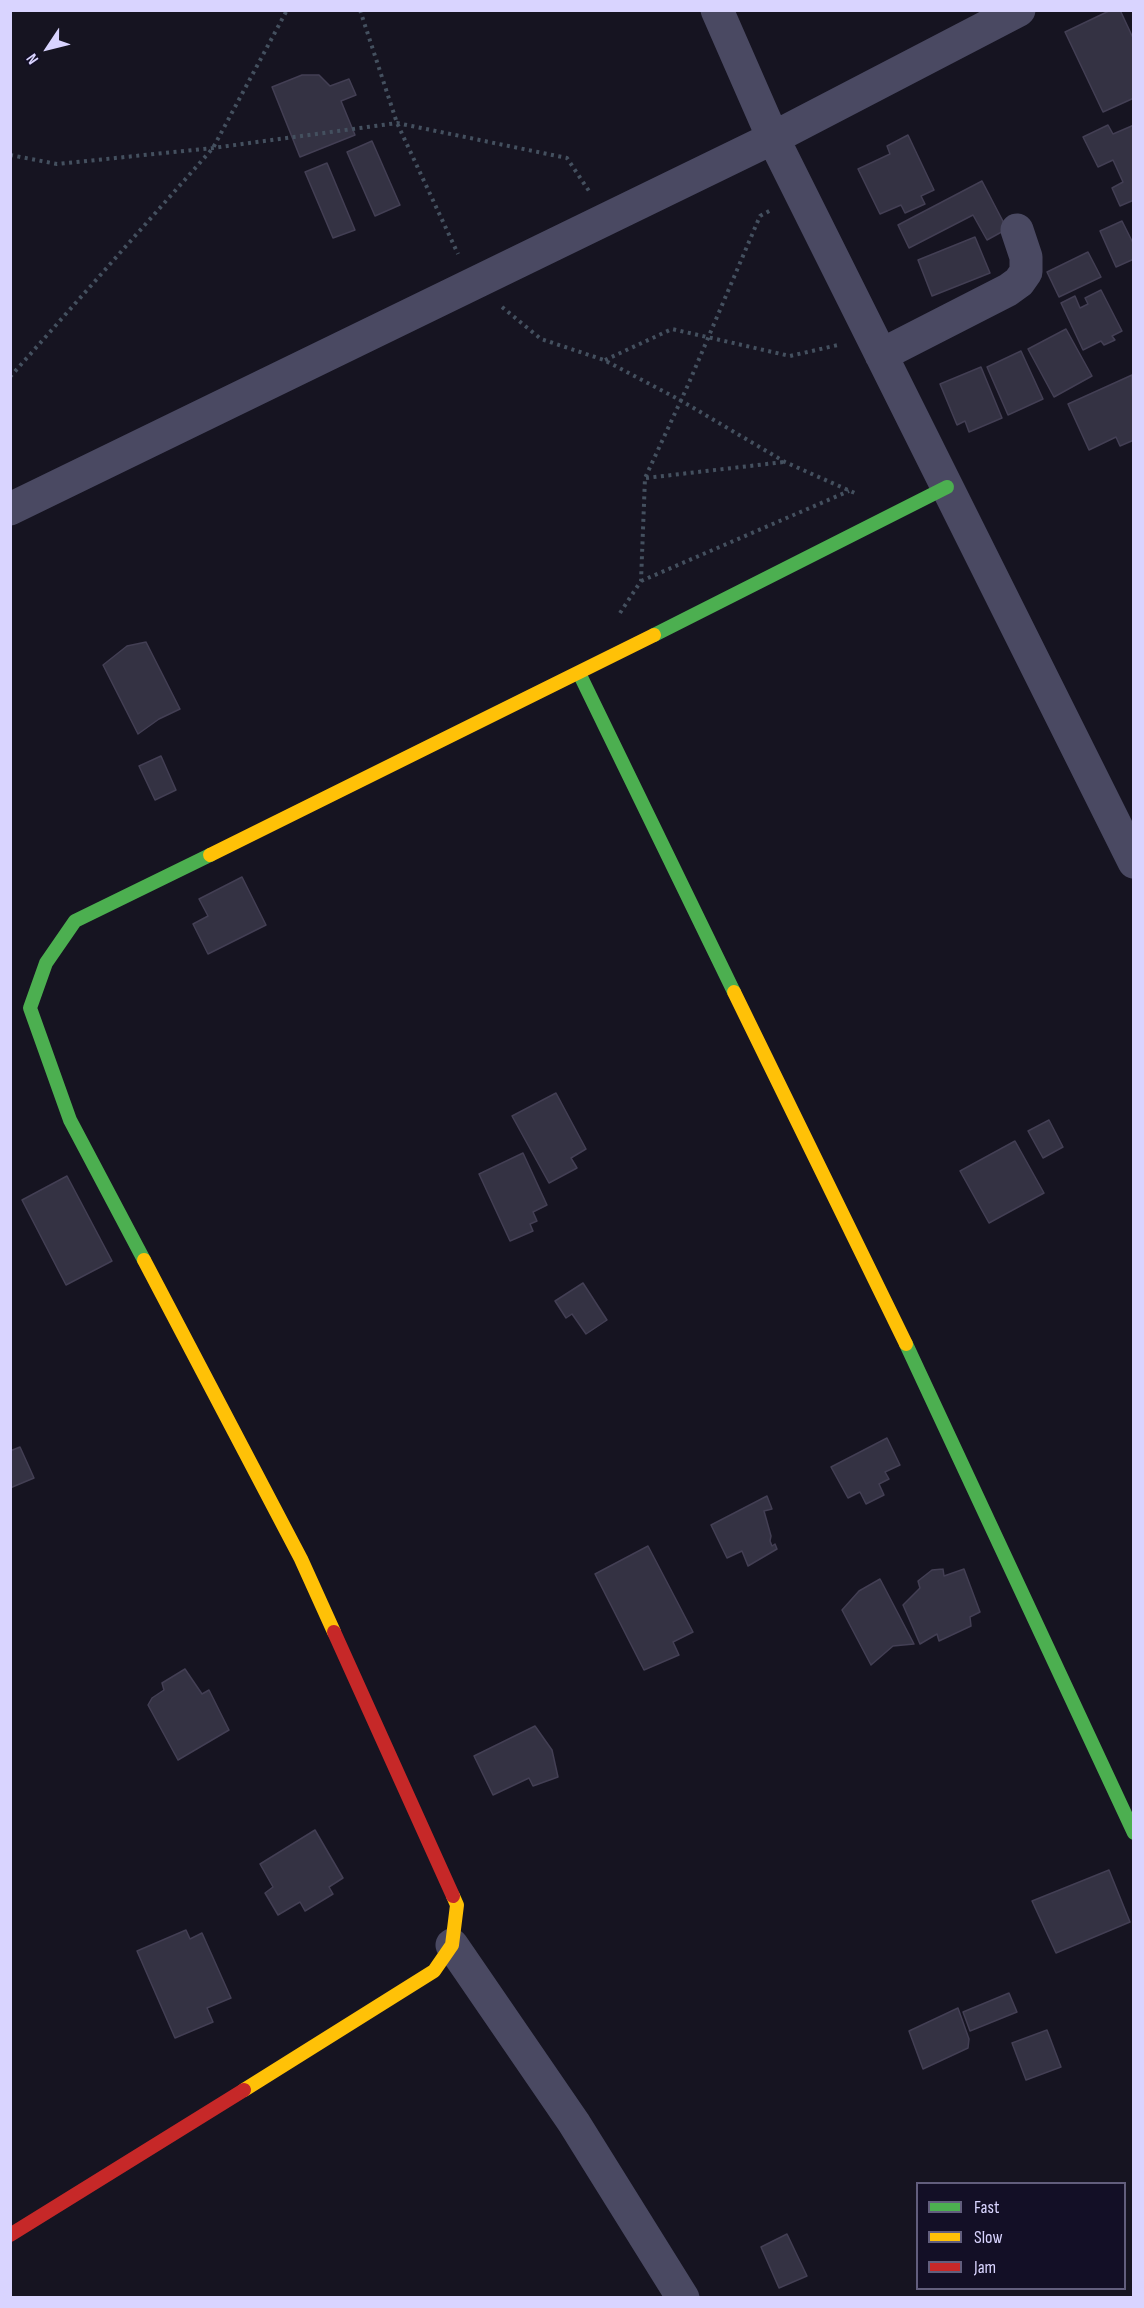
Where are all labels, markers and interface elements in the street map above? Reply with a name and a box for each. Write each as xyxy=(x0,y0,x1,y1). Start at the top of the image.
north arrow xyxy=(18,18,78,78)
text: N xyxy=(23,50,43,68)
legend xyxy=(916,2182,1126,2290)
text: Fast xyxy=(974,2197,999,2218)
text: Slow xyxy=(974,2227,1003,2248)
text: Jam xyxy=(974,2257,996,2278)

